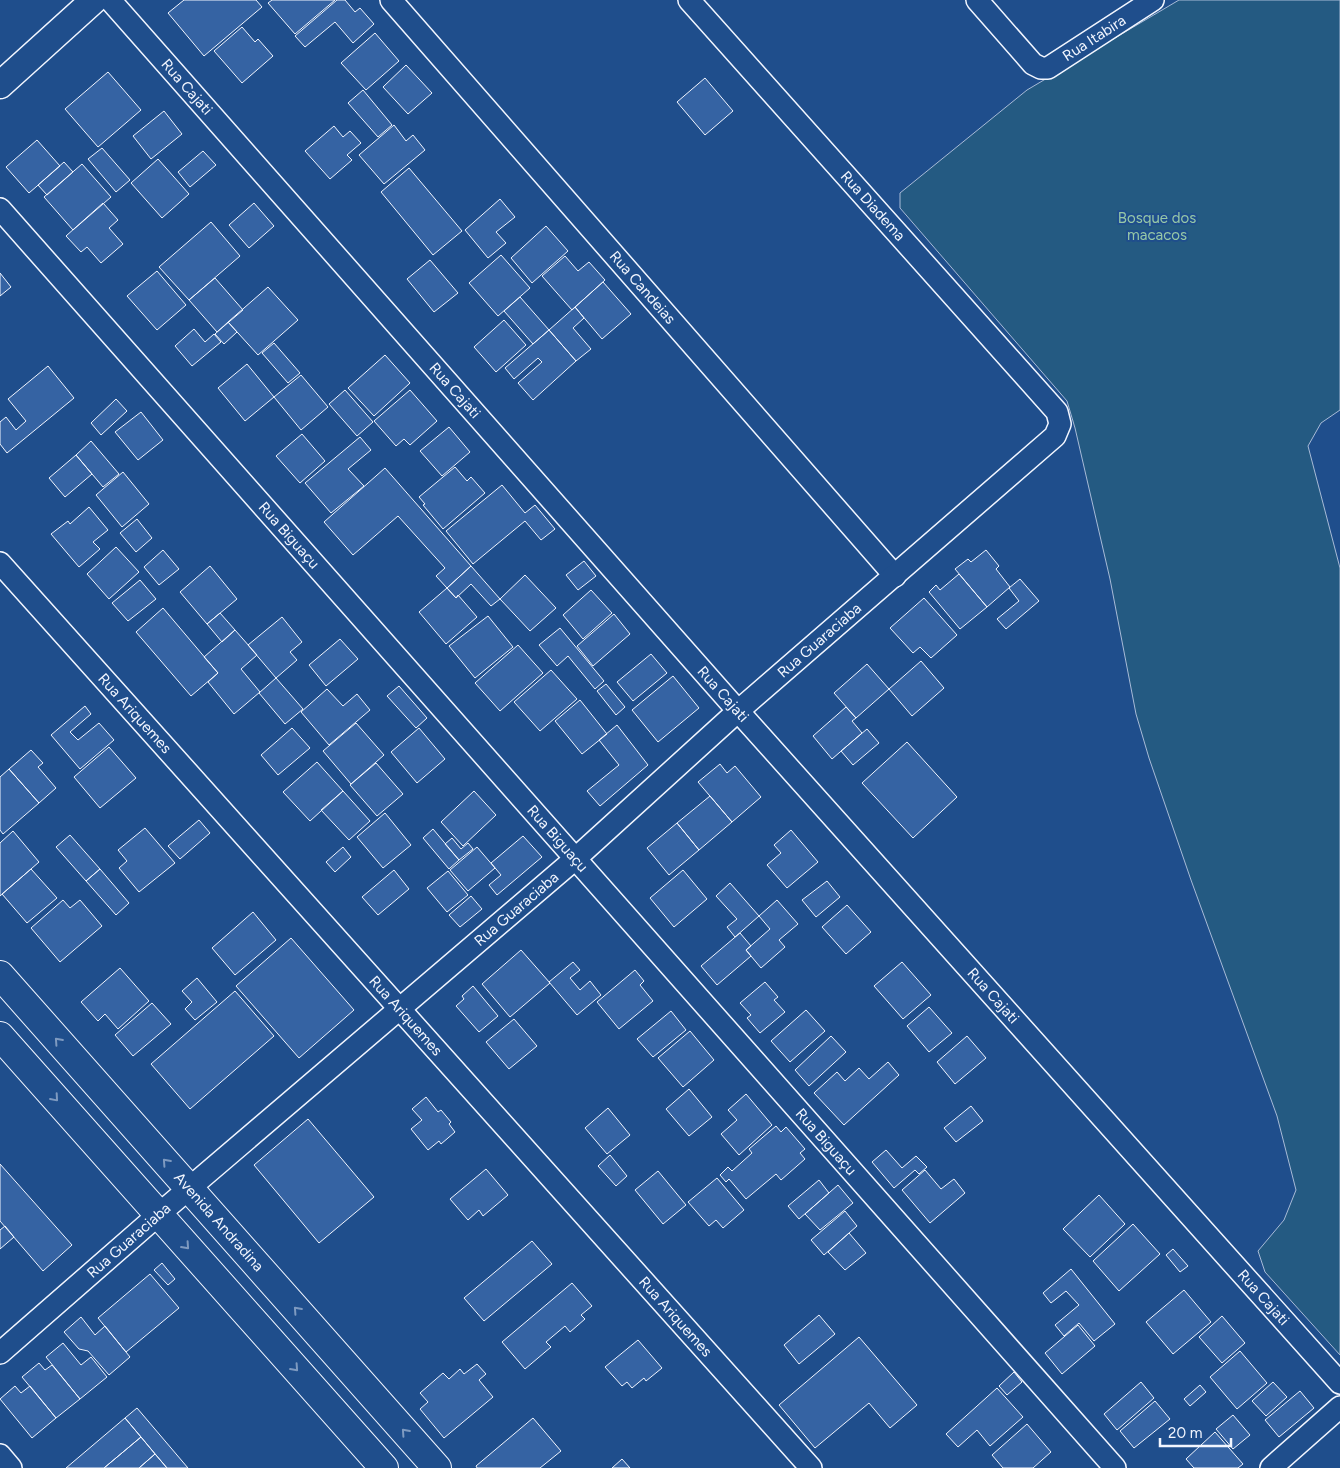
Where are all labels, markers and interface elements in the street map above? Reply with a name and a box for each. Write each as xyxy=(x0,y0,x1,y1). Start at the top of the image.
street label: Rua Itabira xyxy=(1059,11,1129,65)
street label: Rua Cajati xyxy=(157,55,216,119)
street label: Rua Diadema xyxy=(837,167,909,245)
park label: Bosque dos macacos xyxy=(1118,209,1196,244)
street label: Rua Candeias xyxy=(606,247,679,328)
street label: Rua Cajati xyxy=(425,359,484,422)
street label: Rua Biguaçu xyxy=(255,498,323,572)
street label: Rua Guaraciaba xyxy=(774,599,865,682)
street label: Rua Cajati xyxy=(694,662,752,726)
street label: Rua Ariquemes xyxy=(94,670,175,757)
street label: Rua Biguaçu xyxy=(523,802,592,876)
street label: Rua Guaraciaba xyxy=(471,868,562,950)
street label: Rua Cajati xyxy=(964,964,1023,1027)
street label: Rua Ariquemes xyxy=(365,972,446,1059)
one-way arrow xyxy=(55,1037,64,1046)
one-way arrow xyxy=(50,1093,59,1102)
street label: Rua Biguaçu xyxy=(792,1105,860,1179)
one-way arrow xyxy=(163,1159,172,1168)
street label: Avenida Andradina xyxy=(170,1169,268,1275)
street label: Rua Guaraciaba xyxy=(83,1199,174,1282)
one-way arrow xyxy=(181,1241,190,1250)
street label: Rua Cajati xyxy=(1234,1266,1293,1329)
street label: Rua Ariquemes xyxy=(635,1273,716,1360)
one-way arrow xyxy=(294,1306,303,1315)
one-way arrow xyxy=(289,1362,298,1371)
scale bar xyxy=(1160,1416,1231,1448)
text: 20 m xyxy=(1168,1424,1202,1442)
one-way arrow xyxy=(402,1428,411,1437)

